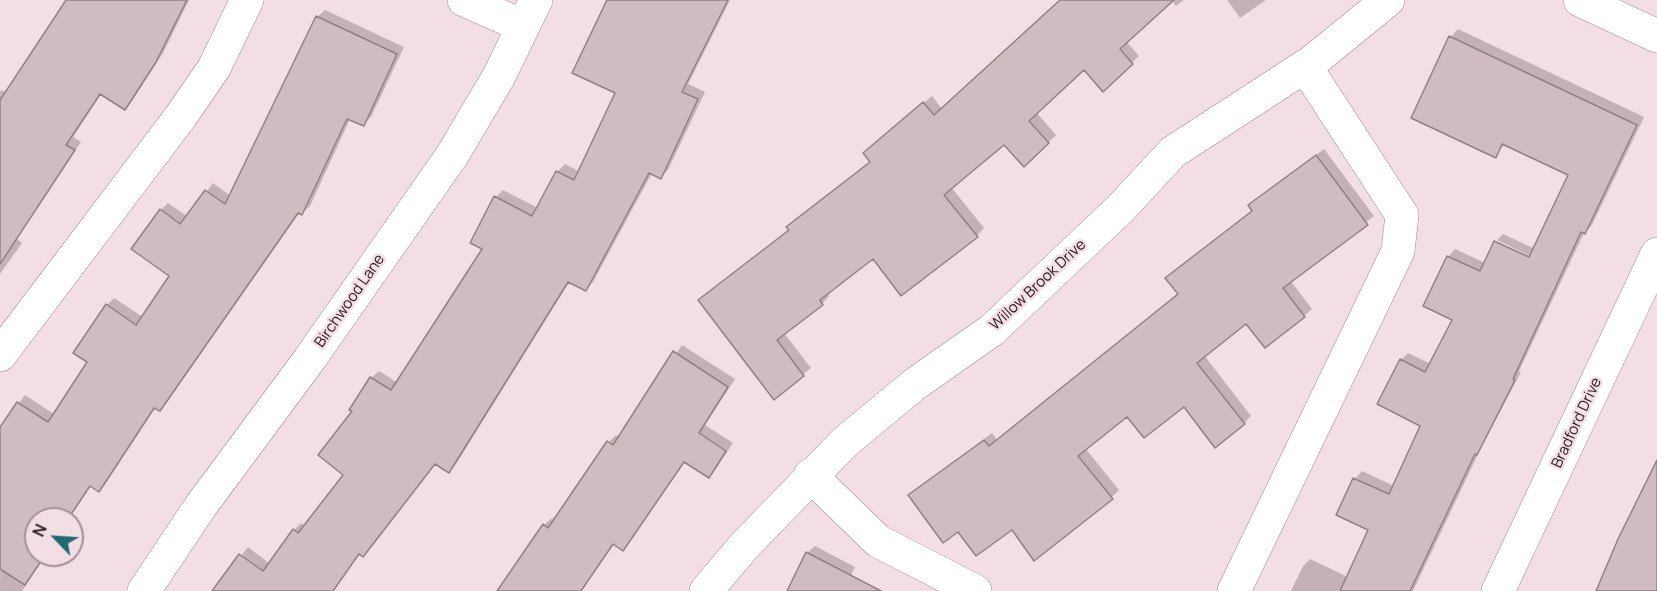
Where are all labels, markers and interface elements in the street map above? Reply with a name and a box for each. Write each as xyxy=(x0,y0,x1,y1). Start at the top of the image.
street label: Willow Brook Drive xyxy=(986,236,1090,334)
street label: Birchwood Lane xyxy=(311,251,389,351)
street label: Bradford Drive xyxy=(1548,375,1606,471)
north arrow xyxy=(24,507,84,567)
text: N xyxy=(27,520,52,540)

